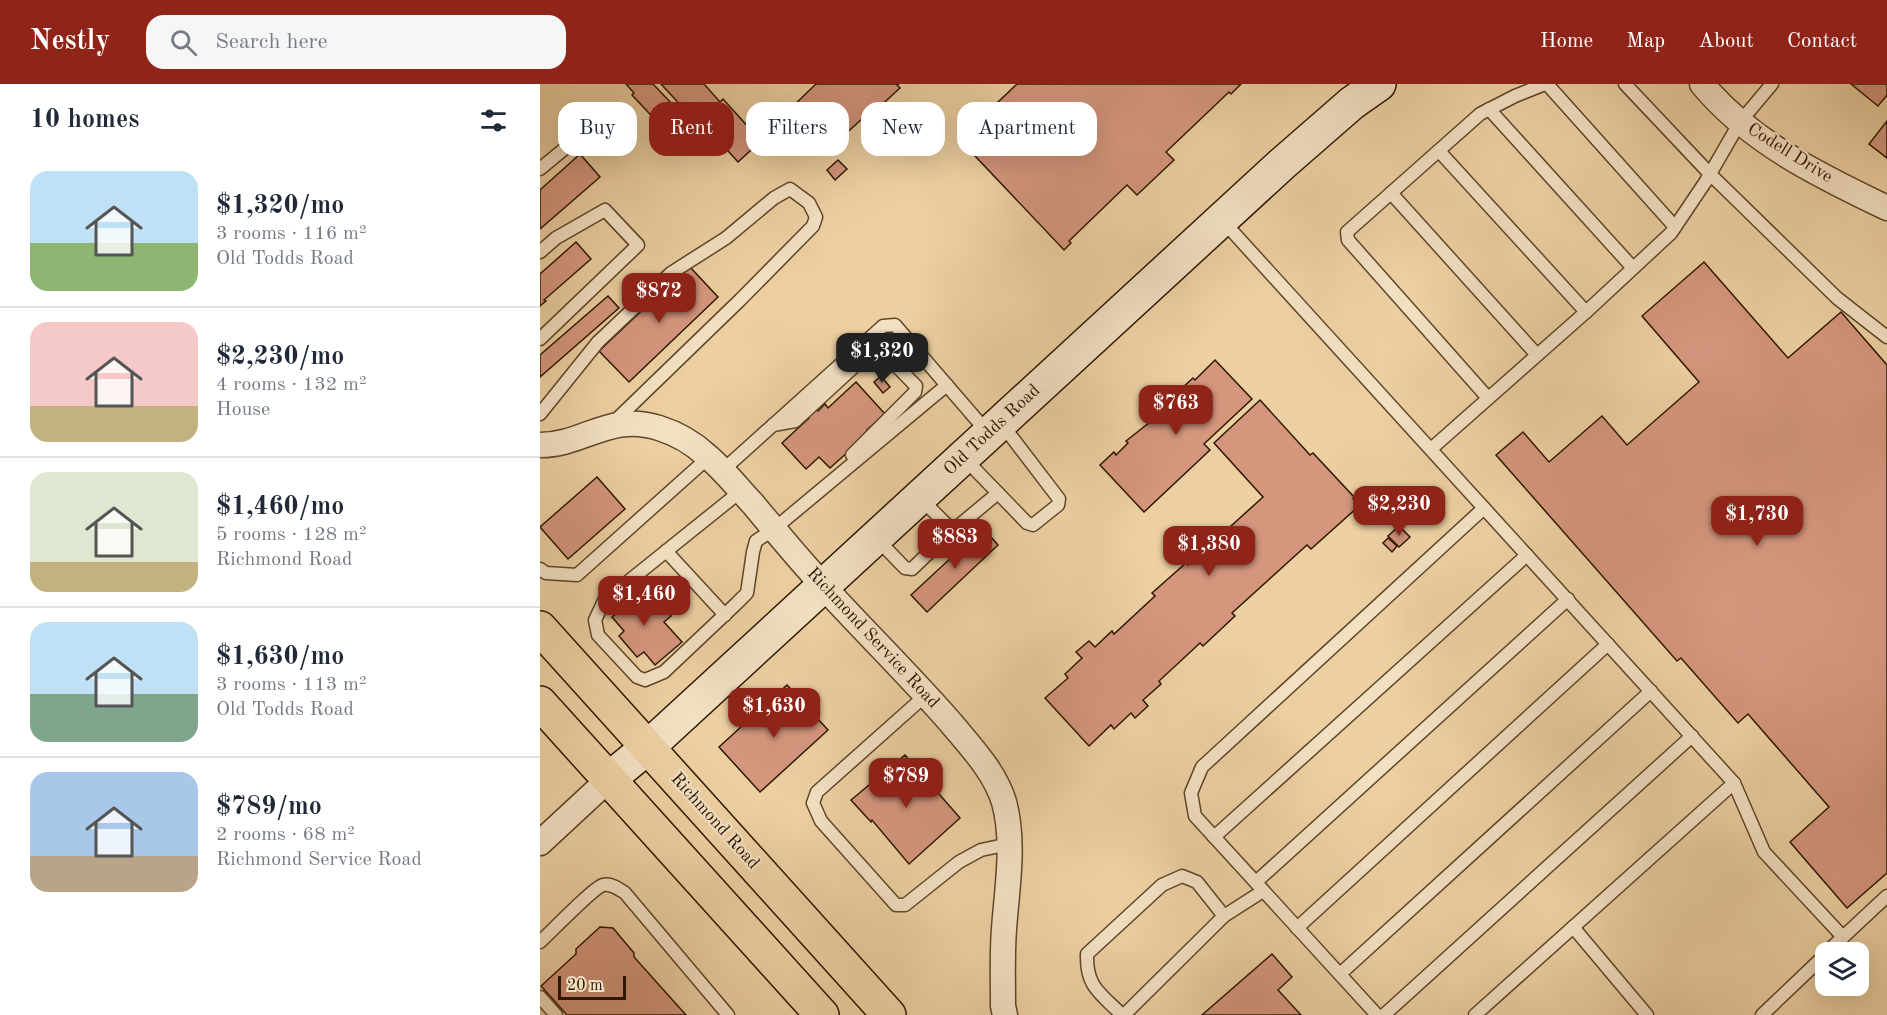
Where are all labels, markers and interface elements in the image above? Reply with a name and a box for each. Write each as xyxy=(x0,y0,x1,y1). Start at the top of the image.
search box xyxy=(146,15,566,69)
icon: search xyxy=(167,26,200,59)
text: Nestly xyxy=(30,28,110,56)
text: Search here xyxy=(215,31,328,53)
text: Home xyxy=(1540,31,1593,52)
text: Map xyxy=(1626,31,1665,52)
text: About xyxy=(1698,31,1754,52)
text: Contact xyxy=(1787,31,1857,52)
chip: Buy xyxy=(558,102,637,156)
chip: Rent xyxy=(649,102,734,156)
chip: Filters xyxy=(746,102,849,156)
chip: New xyxy=(861,102,945,156)
chip: Apartment xyxy=(957,102,1097,156)
icon: filters xyxy=(477,104,510,137)
text: 10 homes xyxy=(30,107,139,133)
street label: Codell Drive xyxy=(1744,120,1836,186)
text: $1,320/mo xyxy=(216,193,344,219)
icon: home xyxy=(78,195,150,267)
text: 3 rooms · 116 m² xyxy=(216,224,366,244)
text: Old Todds Road xyxy=(216,249,354,269)
pin: $872 xyxy=(623,273,695,324)
text: $872 xyxy=(636,282,682,302)
pin: $1,320 xyxy=(833,333,931,384)
text: $1,320 xyxy=(850,342,914,362)
text: $2,230/mo xyxy=(216,344,344,370)
icon: home xyxy=(78,346,150,418)
text: 4 rooms · 132 m² xyxy=(216,375,366,395)
street label: Old Todds Road xyxy=(940,381,1044,479)
pin: $763 xyxy=(1140,385,1212,436)
text: $763 xyxy=(1153,394,1199,414)
text: House xyxy=(216,400,270,420)
pin: $2,230 xyxy=(1350,486,1448,537)
text: $1,460/mo xyxy=(216,494,344,520)
text: $2,230 xyxy=(1367,495,1431,515)
icon: home xyxy=(78,496,150,568)
pin: $1,730 xyxy=(1708,496,1806,547)
text: $1,730 xyxy=(1725,505,1789,525)
pin: $883 xyxy=(919,519,991,570)
text: 5 rooms · 128 m² xyxy=(216,525,366,545)
pin: $1,380 xyxy=(1160,526,1258,577)
text: $883 xyxy=(932,528,978,548)
text: $1,380 xyxy=(1177,535,1241,555)
text: Richmond Road xyxy=(216,550,353,570)
street label: Richmond Service Road xyxy=(803,564,943,712)
pin: $1,460 xyxy=(595,576,693,627)
text: $1,460 xyxy=(612,585,676,605)
text: $1,630/mo xyxy=(216,644,344,670)
icon: home xyxy=(78,646,150,718)
text: 3 rooms · 113 m² xyxy=(216,675,366,695)
pin: $1,630 xyxy=(725,688,823,739)
text: $1,630 xyxy=(742,697,806,717)
text: Old Todds Road xyxy=(216,700,354,720)
pin: $789 xyxy=(870,758,942,809)
text: $789 xyxy=(883,767,929,787)
street label: Richmond Road xyxy=(667,769,763,873)
text: $789/mo xyxy=(216,794,322,820)
icon: home xyxy=(78,796,150,868)
text: 2 rooms · 68 m² xyxy=(216,825,355,845)
text: Richmond Service Road xyxy=(216,850,422,870)
map controls xyxy=(1815,942,1869,996)
button: layers xyxy=(1815,942,1869,996)
scale bar xyxy=(558,973,626,1000)
text: 20 m xyxy=(567,978,603,994)

